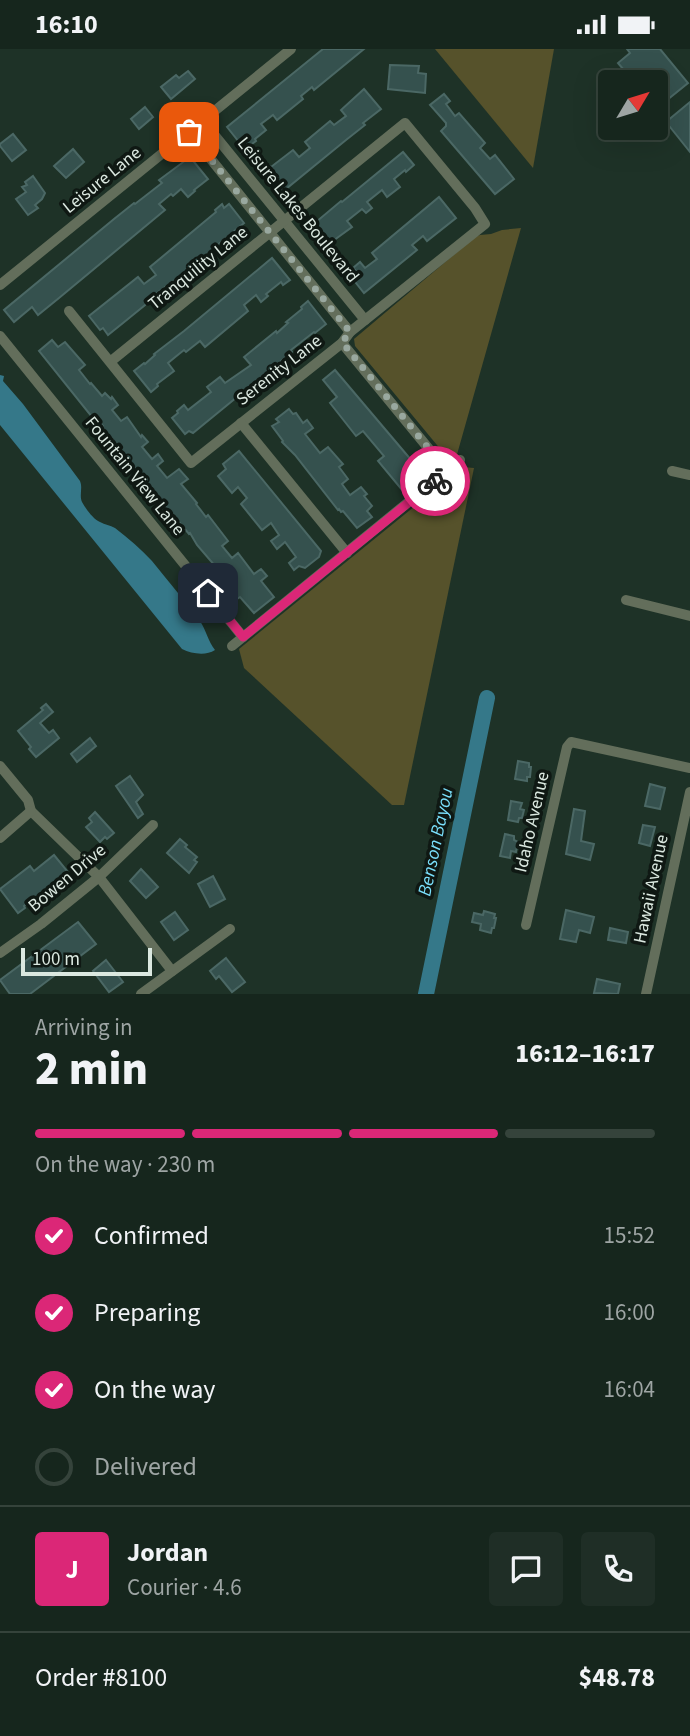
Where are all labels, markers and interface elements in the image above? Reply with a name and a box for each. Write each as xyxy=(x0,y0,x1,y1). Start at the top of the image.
text: 16:10 xyxy=(35,6,98,43)
north arrow xyxy=(598,70,668,140)
map controls xyxy=(598,70,668,140)
pin xyxy=(159,102,219,162)
icon: bag xyxy=(170,113,208,151)
street label: Leisure Lakes Boulevard xyxy=(231,132,365,288)
street label: Leisure Lane xyxy=(57,141,147,219)
street label: Tranquility Lane xyxy=(143,220,253,316)
street label: Serenity Lane xyxy=(231,329,327,411)
street label: Fountain View Lane xyxy=(79,411,191,541)
courier xyxy=(400,446,470,516)
icon: bike xyxy=(416,462,454,500)
pin xyxy=(178,563,238,623)
icon: home xyxy=(189,574,227,612)
street label: Idaho Avenue xyxy=(508,769,556,875)
water label: Benson Bayou xyxy=(411,785,461,899)
street label: Hawaii Avenue xyxy=(627,832,675,946)
street label: Bowen Drive xyxy=(23,838,111,918)
scale bar xyxy=(21,945,152,977)
text: 100 m xyxy=(32,946,80,973)
text: Arriving in xyxy=(35,1011,133,1044)
text: 16:12–16:17 xyxy=(515,1035,655,1072)
text: 2 min xyxy=(35,1037,148,1102)
text: On the way · 230 m xyxy=(35,1148,215,1181)
icon: check xyxy=(35,1217,73,1255)
text: Confirmed xyxy=(94,1217,209,1254)
text: 15:52 xyxy=(604,1219,655,1252)
icon: check xyxy=(35,1294,73,1332)
text: Preparing xyxy=(94,1294,200,1331)
text: 16:00 xyxy=(604,1296,655,1329)
icon: check xyxy=(35,1371,73,1409)
text: On the way xyxy=(94,1371,215,1408)
text: 16:04 xyxy=(604,1373,655,1406)
text: Delivered xyxy=(94,1448,197,1485)
button: chat xyxy=(489,1532,563,1606)
button: phone xyxy=(581,1532,655,1606)
text: Jordan xyxy=(127,1534,208,1571)
text: J xyxy=(65,1551,79,1588)
text: Courier · 4.6 xyxy=(127,1571,242,1604)
text: Order #8100 xyxy=(35,1659,167,1696)
text: $48.78 xyxy=(579,1659,655,1696)

